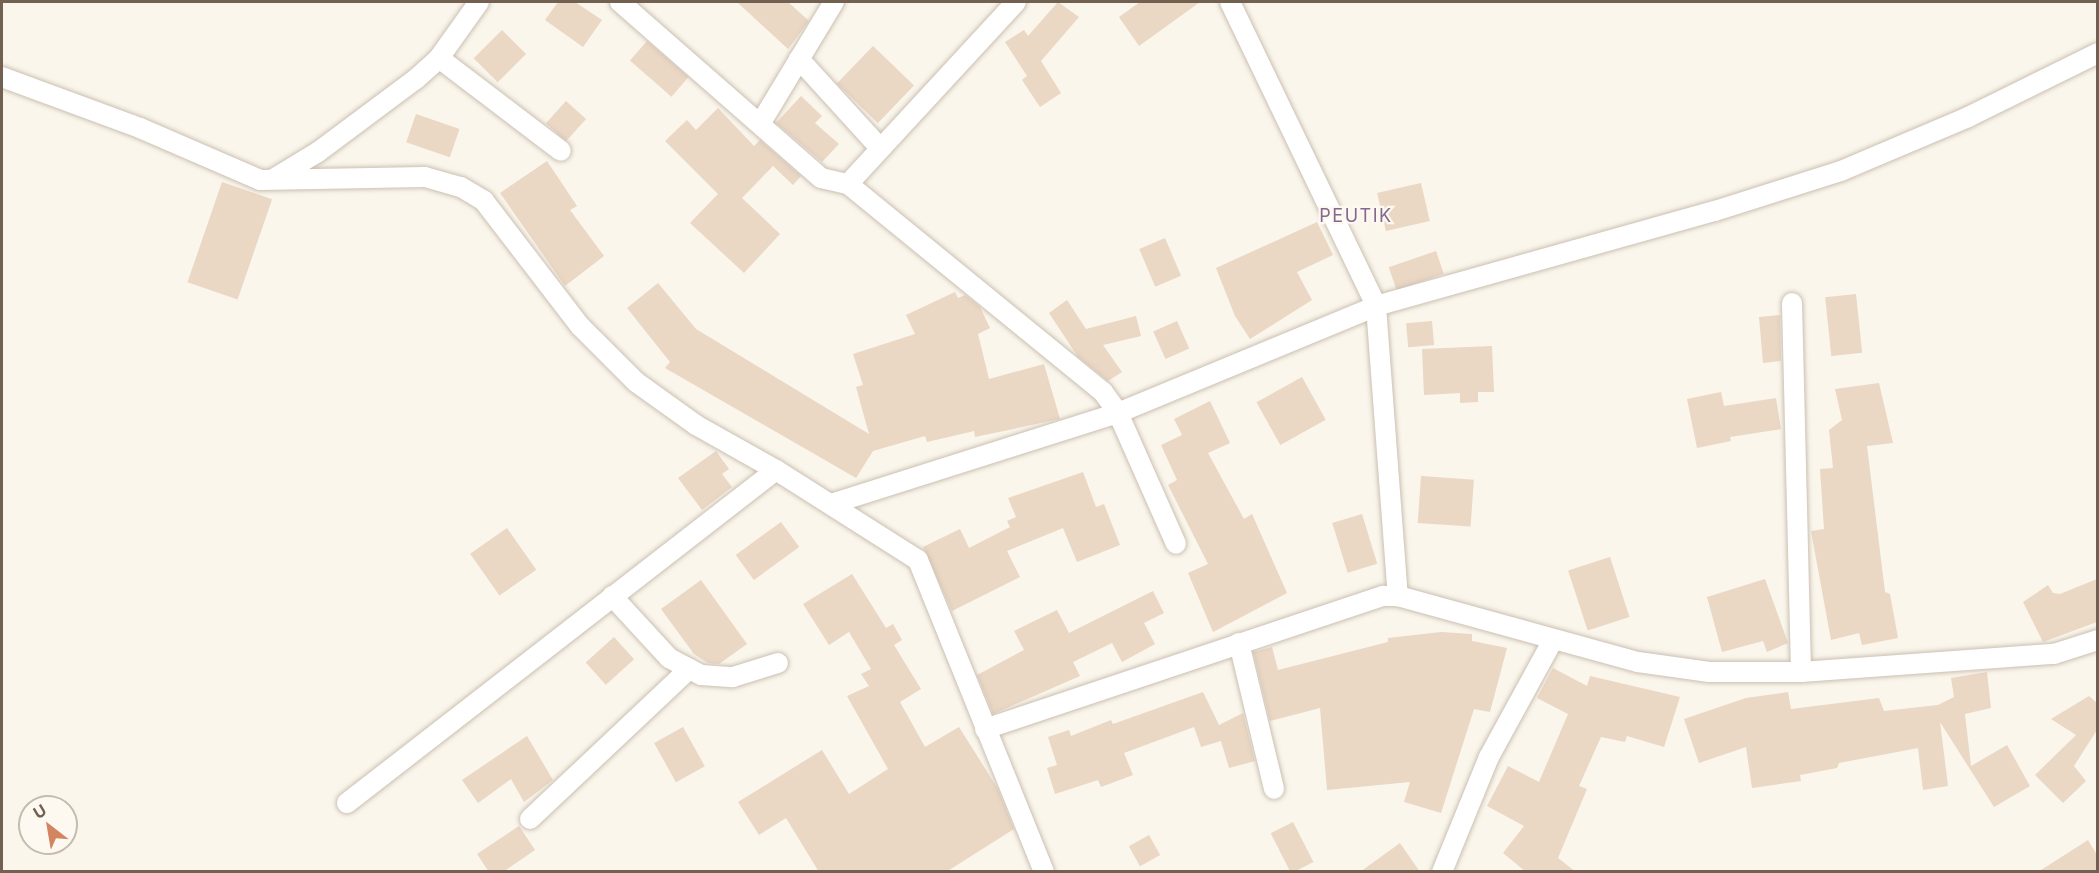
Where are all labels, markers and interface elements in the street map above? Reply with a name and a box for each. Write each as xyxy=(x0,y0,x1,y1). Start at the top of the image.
district label: PEUTIK xyxy=(1319,205,1393,227)
north arrow xyxy=(18,795,78,855)
text: U xyxy=(30,800,50,823)

